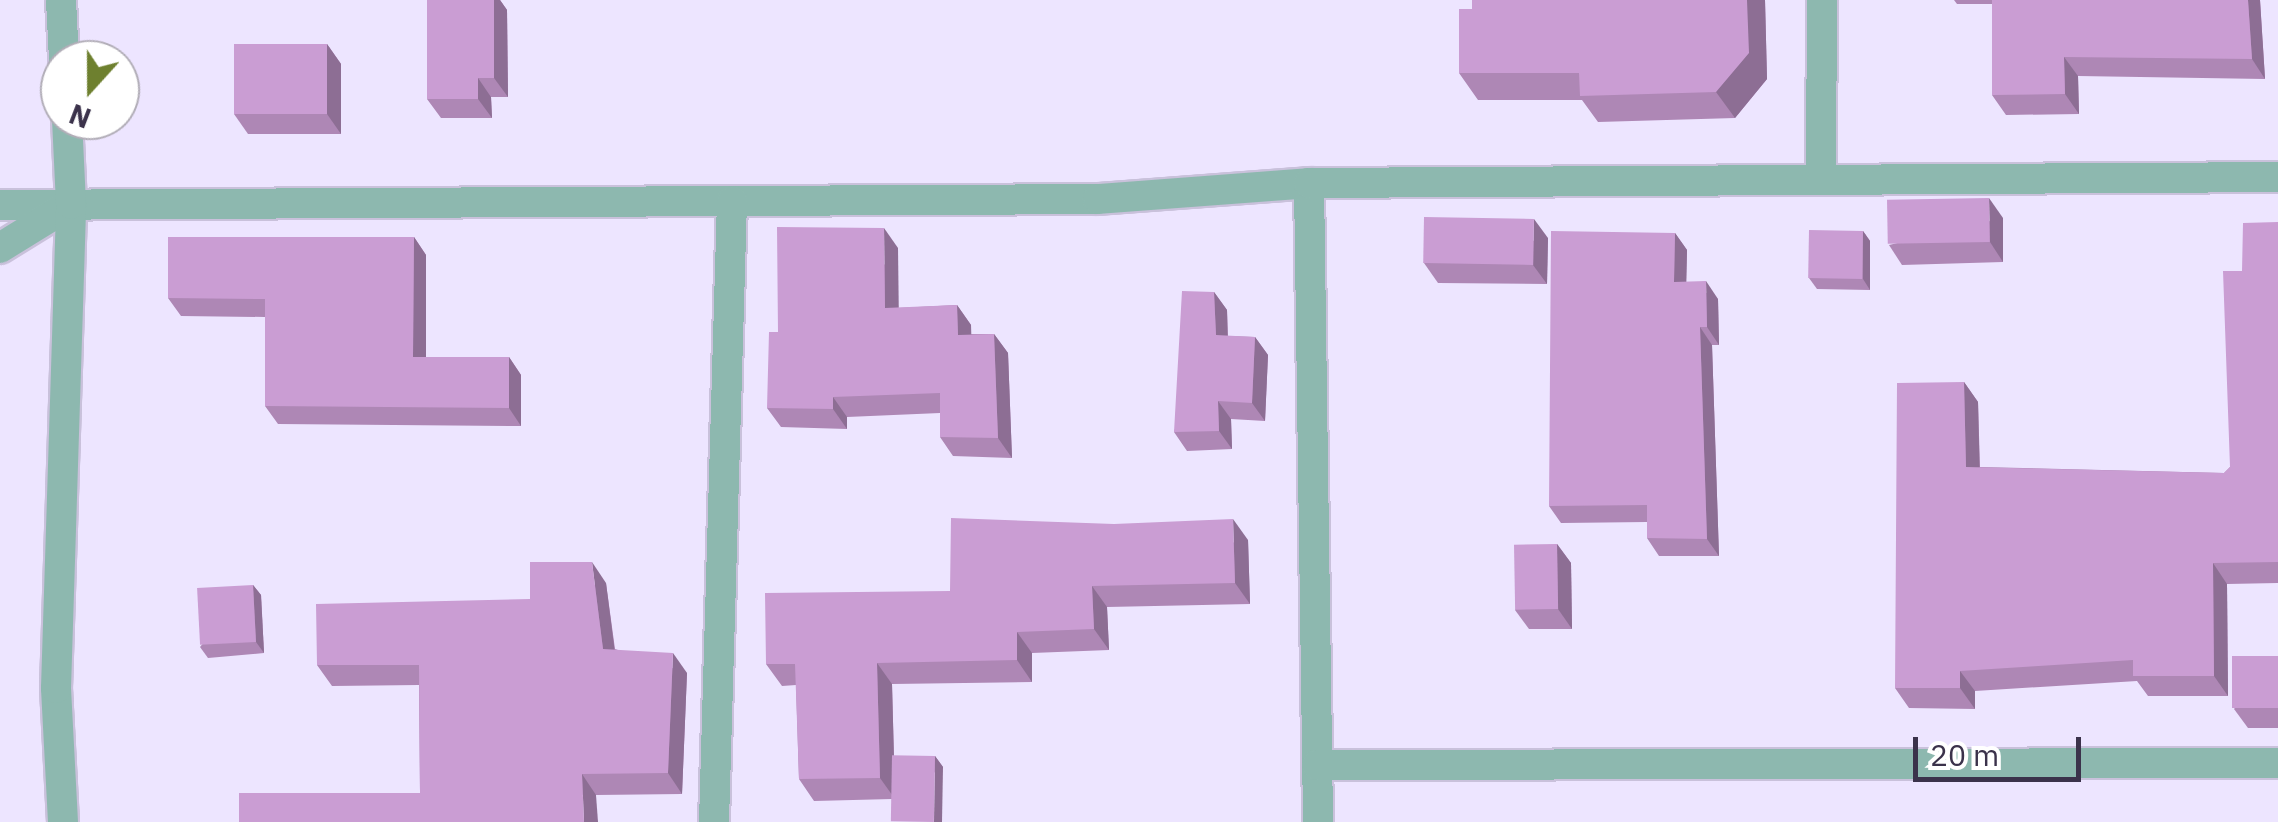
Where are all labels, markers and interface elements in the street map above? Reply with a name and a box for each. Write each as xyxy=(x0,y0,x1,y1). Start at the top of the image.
north arrow xyxy=(40,40,140,140)
text: N xyxy=(64,96,96,138)
scale bar xyxy=(1918,717,2086,779)
text: 20 m xyxy=(1930,735,1999,774)

